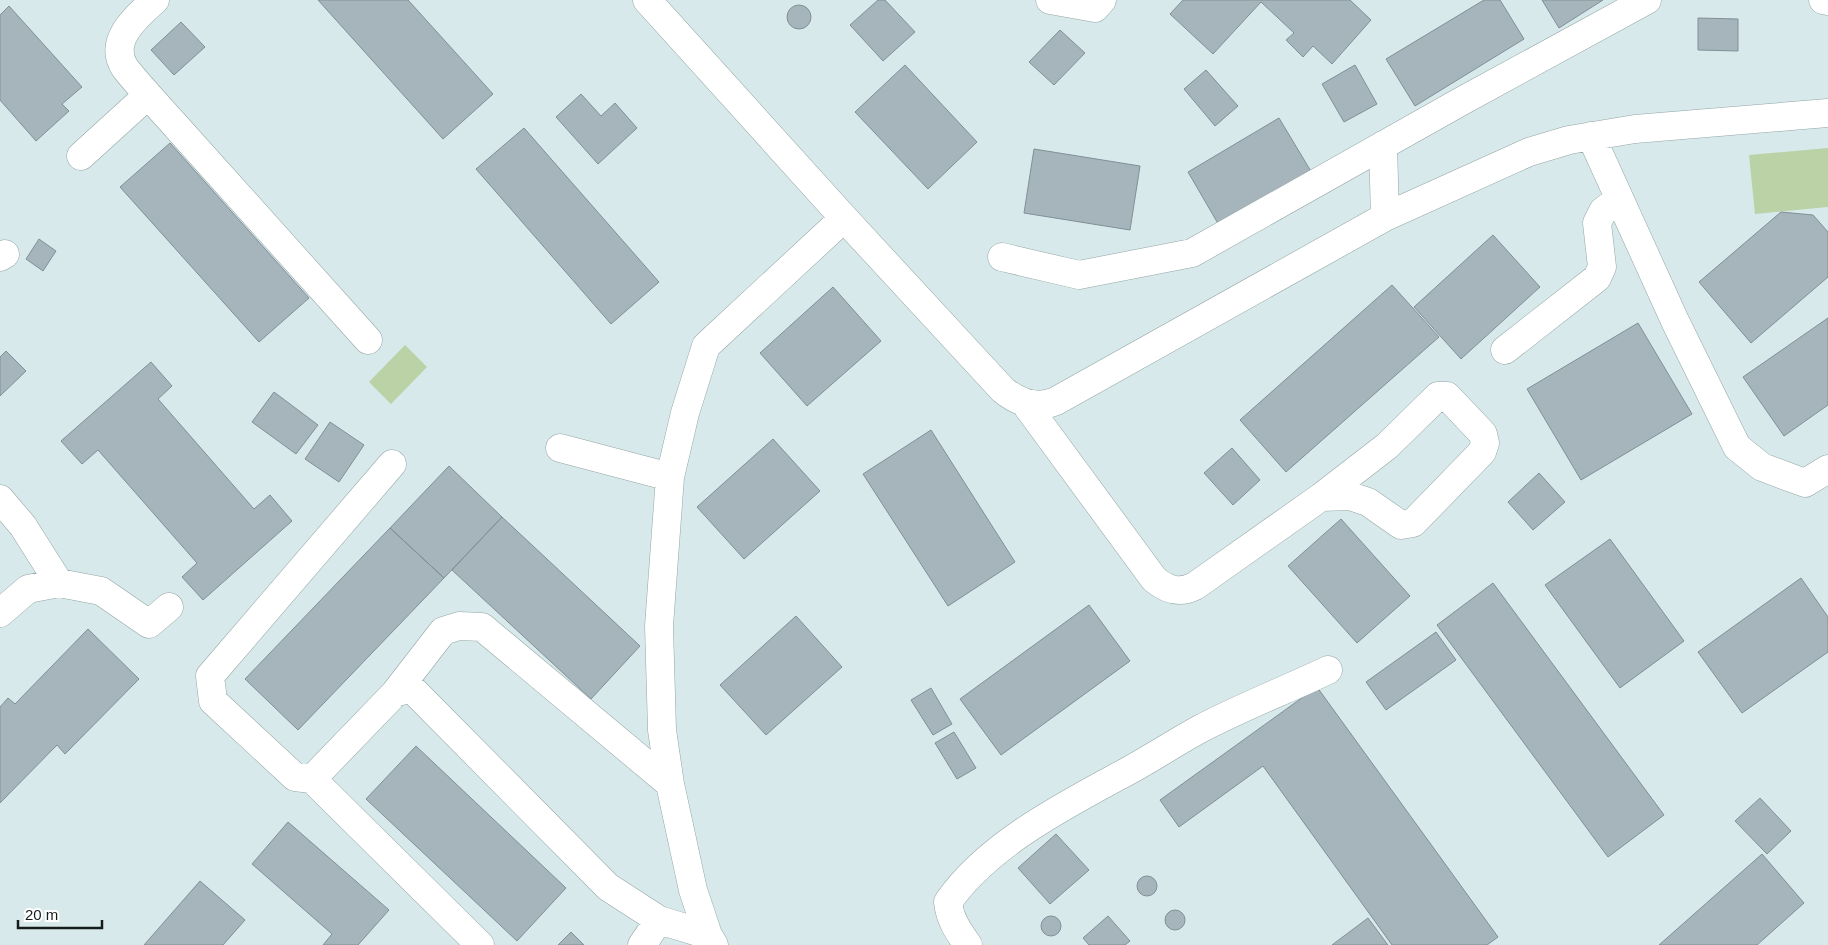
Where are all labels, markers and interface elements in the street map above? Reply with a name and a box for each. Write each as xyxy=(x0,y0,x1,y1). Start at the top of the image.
scale bar xyxy=(18,898,101,930)
text: 20 m xyxy=(25,906,58,923)

